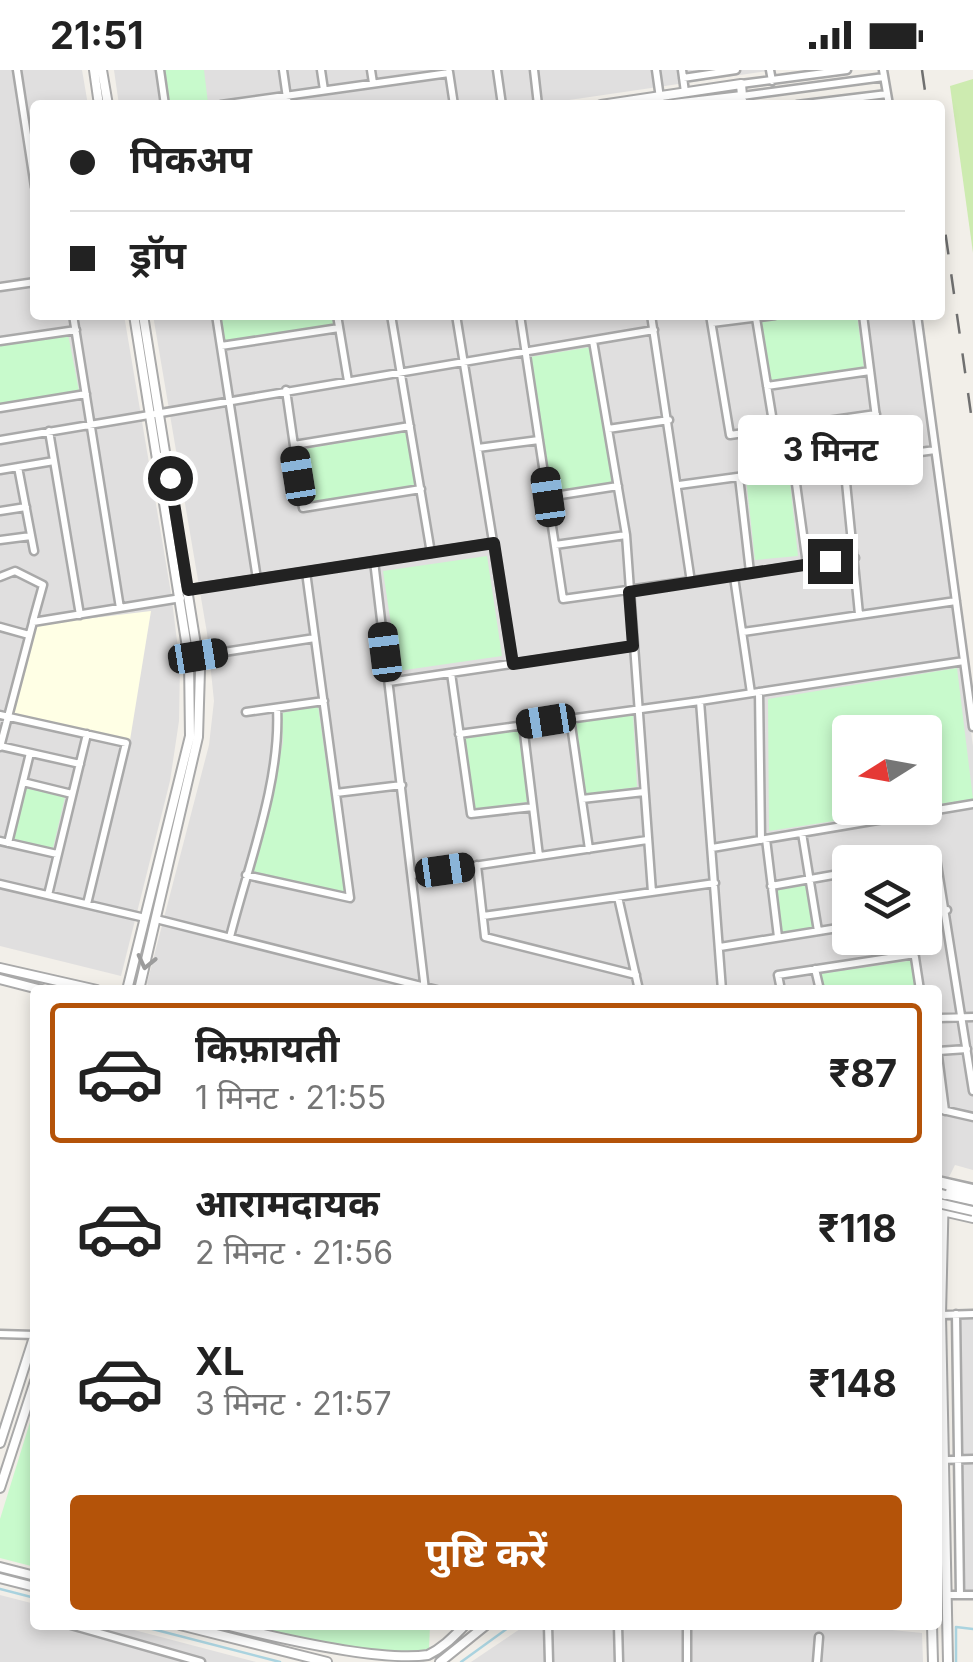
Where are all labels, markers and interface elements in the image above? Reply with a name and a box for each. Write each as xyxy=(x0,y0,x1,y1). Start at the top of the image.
text: 21:51 xyxy=(50,12,144,58)
text: पिकअप xyxy=(130,136,252,182)
text: ड्रॉप xyxy=(130,232,186,278)
callout: 3 मिनट xyxy=(738,416,922,486)
text: 3 मिनट xyxy=(783,430,878,469)
car xyxy=(278,444,318,508)
route start xyxy=(148,456,193,501)
car xyxy=(529,465,567,529)
route end xyxy=(808,539,853,584)
car xyxy=(366,620,404,684)
car xyxy=(166,636,230,676)
car xyxy=(514,701,578,741)
north arrow xyxy=(832,715,942,825)
map controls xyxy=(832,715,942,955)
button: layers xyxy=(832,845,942,955)
car xyxy=(413,851,477,889)
one-way arrow xyxy=(137,953,158,970)
text: किफ़ायती xyxy=(195,1025,339,1071)
icon: car xyxy=(75,1028,165,1118)
text: ₹87 xyxy=(828,1050,897,1096)
text: 1 मिनट · 21:55 xyxy=(195,1078,386,1117)
text: आरामदायक xyxy=(195,1180,379,1226)
icon: car xyxy=(75,1183,165,1273)
text: ₹118 xyxy=(818,1205,897,1251)
text: 2 मिनट · 21:56 xyxy=(195,1233,393,1272)
icon: car xyxy=(75,1338,165,1428)
text: XL xyxy=(195,1338,245,1384)
text: ₹148 xyxy=(808,1360,897,1406)
text: 3 मिनट · 21:57 xyxy=(195,1384,392,1423)
button: पुष्टि करें xyxy=(70,1495,902,1610)

